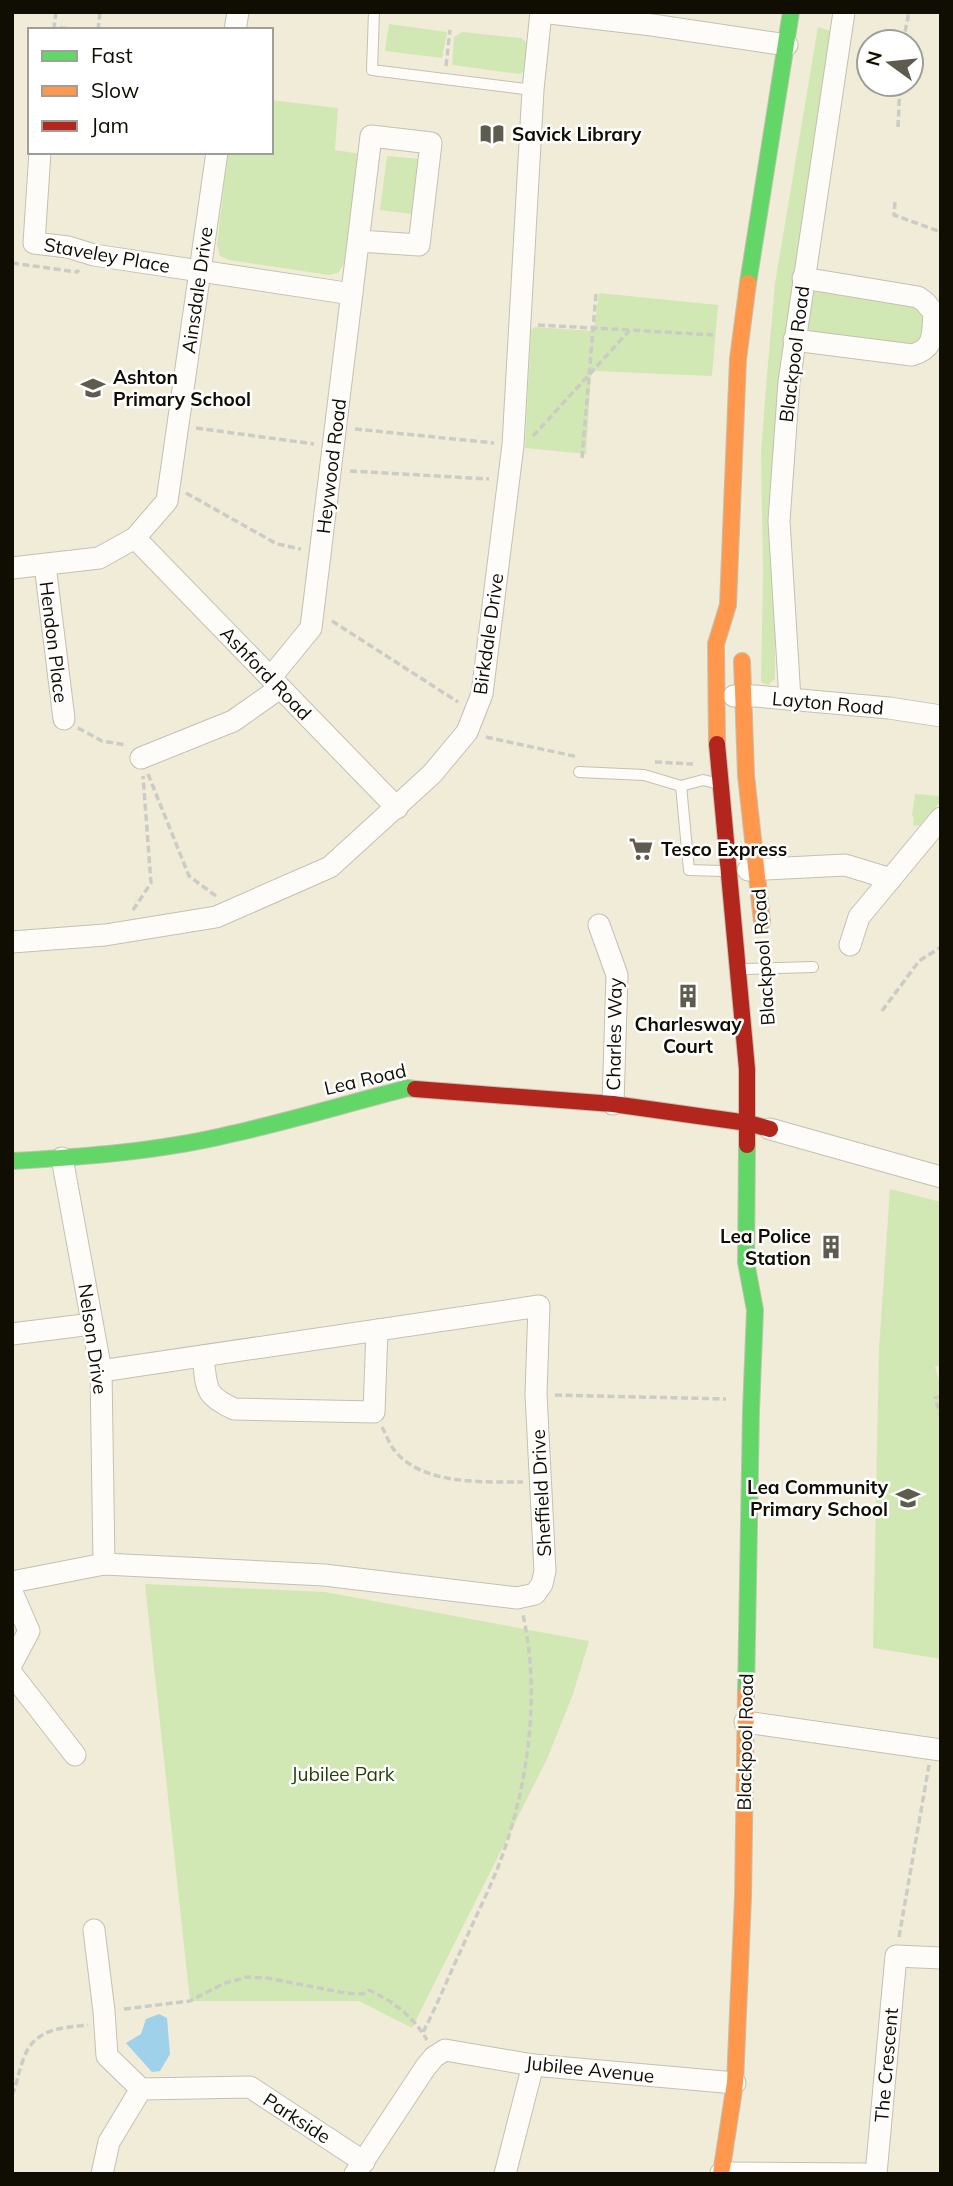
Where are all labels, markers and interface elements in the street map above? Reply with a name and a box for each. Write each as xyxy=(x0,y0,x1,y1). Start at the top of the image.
legend xyxy=(28,28,273,154)
north arrow xyxy=(855,28,925,98)
text: Fast xyxy=(91,42,133,68)
text: N xyxy=(860,49,887,69)
text: Slow xyxy=(91,77,139,103)
text: Jam xyxy=(91,112,129,138)
library icon: Savick Library xyxy=(478,120,506,148)
place label: Savick Library xyxy=(512,122,642,146)
street label: Ainsdale Drive xyxy=(176,225,218,355)
street label: Staveley Place xyxy=(42,232,172,278)
street label: Blackpool Road xyxy=(774,284,814,424)
place label: Ashton Primary School xyxy=(113,365,251,411)
school or university icon: Ashton Primary School xyxy=(79,374,107,402)
street label: Heywood Road xyxy=(311,397,351,535)
street label: Birkdale Drive xyxy=(468,572,508,696)
street label: Hendon Place xyxy=(35,580,73,704)
street label: Ashford Road xyxy=(215,621,317,725)
street label: Layton Road xyxy=(771,686,885,720)
supermarket icon: Tesco Express xyxy=(627,835,655,863)
place label: Tesco Express xyxy=(661,837,787,861)
street label: Blackpool Road xyxy=(746,888,780,1026)
street label: Charles Way xyxy=(601,977,627,1091)
building icon: Charlesway Court xyxy=(674,982,702,1010)
place label: Charlesway Court xyxy=(634,1012,742,1058)
street label: Lea Road xyxy=(322,1058,408,1100)
place label: Lea Police Station xyxy=(720,1224,811,1270)
building icon: Lea Police Station xyxy=(817,1233,845,1261)
street label: Nelson Drive xyxy=(73,1282,113,1396)
street label: Sheffield Drive xyxy=(526,1429,556,1557)
place label: Lea Community Primary School xyxy=(747,1475,889,1521)
school or university icon: Lea Community Primary School xyxy=(894,1484,922,1512)
street label: Blackpool Road xyxy=(732,1673,758,1811)
park label: Jubilee Park xyxy=(291,1762,395,1786)
street label: The Crescent xyxy=(869,2006,903,2123)
street label: Jubilee Avenue xyxy=(524,2050,656,2088)
street label: Parkside xyxy=(259,2087,335,2149)

